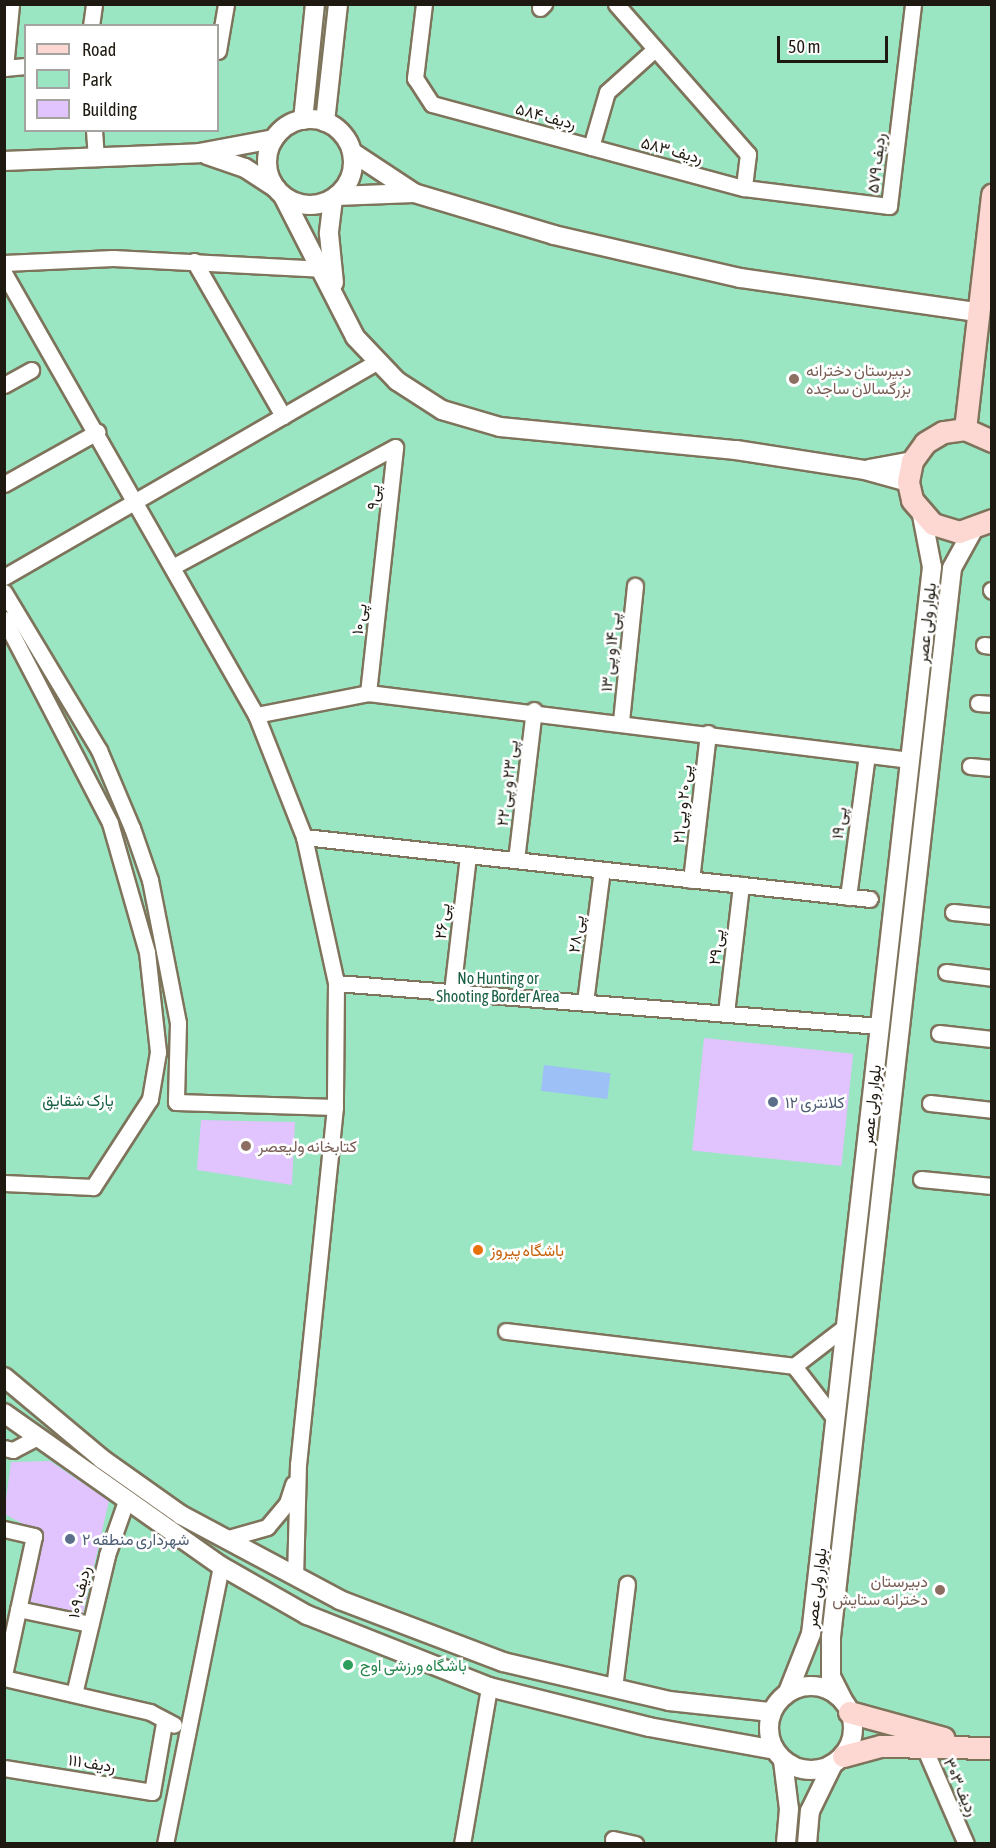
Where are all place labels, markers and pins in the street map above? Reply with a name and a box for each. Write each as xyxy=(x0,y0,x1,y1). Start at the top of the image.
place label: دبیرستان دخترانه بزرگسالان ساجده xyxy=(806,360,911,398)
marker: دبیرستان دخترانه بزرگسالان ساجده xyxy=(787,372,801,386)
place label: کلانتری ۱۲ xyxy=(785,1092,845,1112)
marker: کلانتری ۱۲ xyxy=(766,1095,780,1109)
place label: کتابخانه ولیعصر xyxy=(258,1136,357,1156)
marker: کتابخانه ولیعصر xyxy=(239,1139,253,1153)
place label: باشگاه پیروز xyxy=(490,1240,564,1260)
marker: باشگاه پیروز xyxy=(471,1243,485,1257)
place label: شهرداری منطقه ۲ xyxy=(82,1529,189,1549)
marker: شهرداری منطقه ۲ xyxy=(63,1532,77,1546)
place label: دبیرستان دخترانه ستایش xyxy=(832,1571,928,1609)
marker: دبیرستان دخترانه ستایش xyxy=(933,1583,947,1597)
place label: باشگاه ورزشی اوج xyxy=(360,1655,467,1675)
marker: باشگاه ورزشی اوج xyxy=(341,1658,355,1672)

